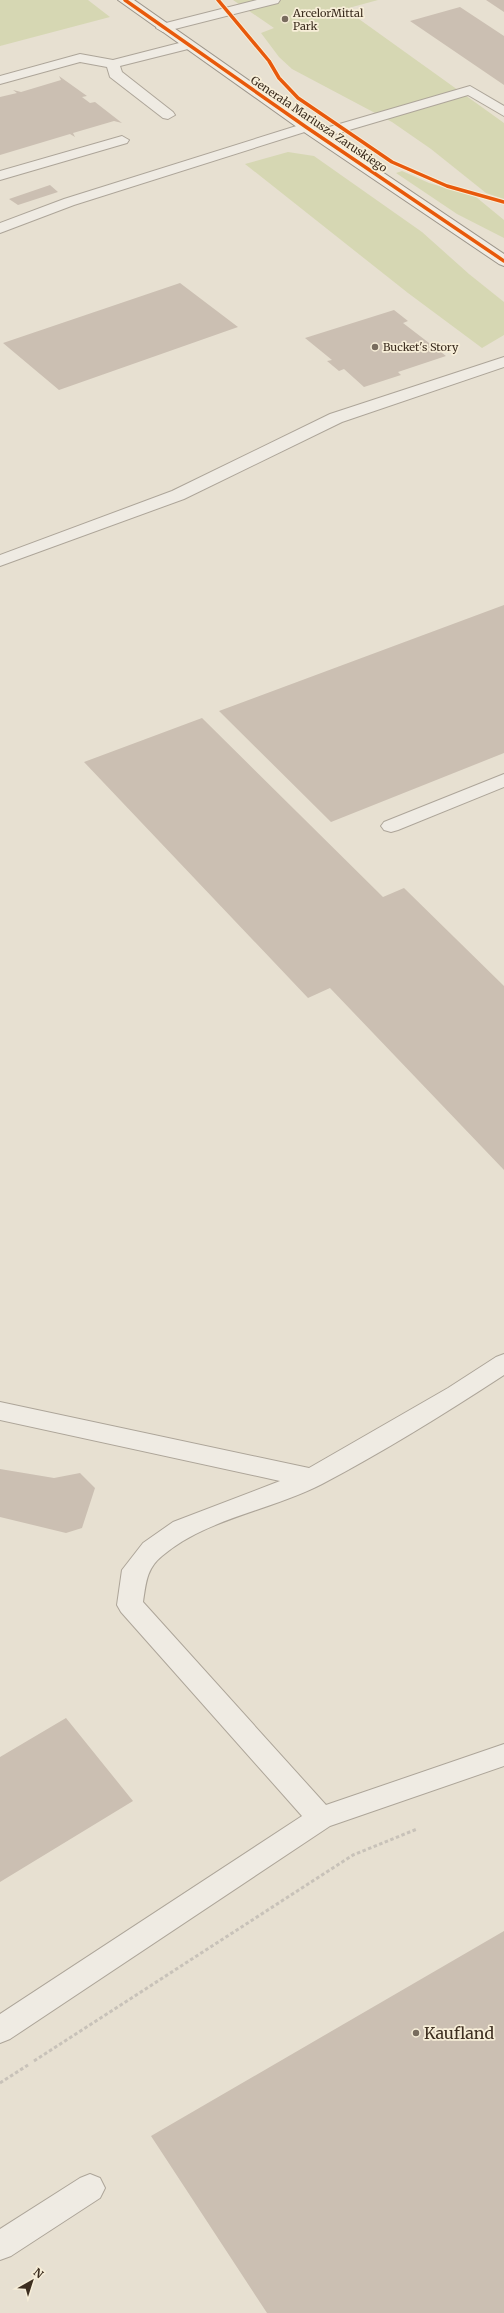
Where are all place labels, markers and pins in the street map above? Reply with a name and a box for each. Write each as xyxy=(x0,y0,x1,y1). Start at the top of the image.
place label: ArcelorMittal Park xyxy=(292,6,364,33)
marker: ArcelorMittal Park xyxy=(280,14,290,24)
place label: Bucket's Story xyxy=(383,340,459,354)
marker: Bucket's Story xyxy=(370,342,380,352)
place label: Kaufland xyxy=(424,2023,494,2043)
marker: Kaufland xyxy=(411,2028,421,2038)

